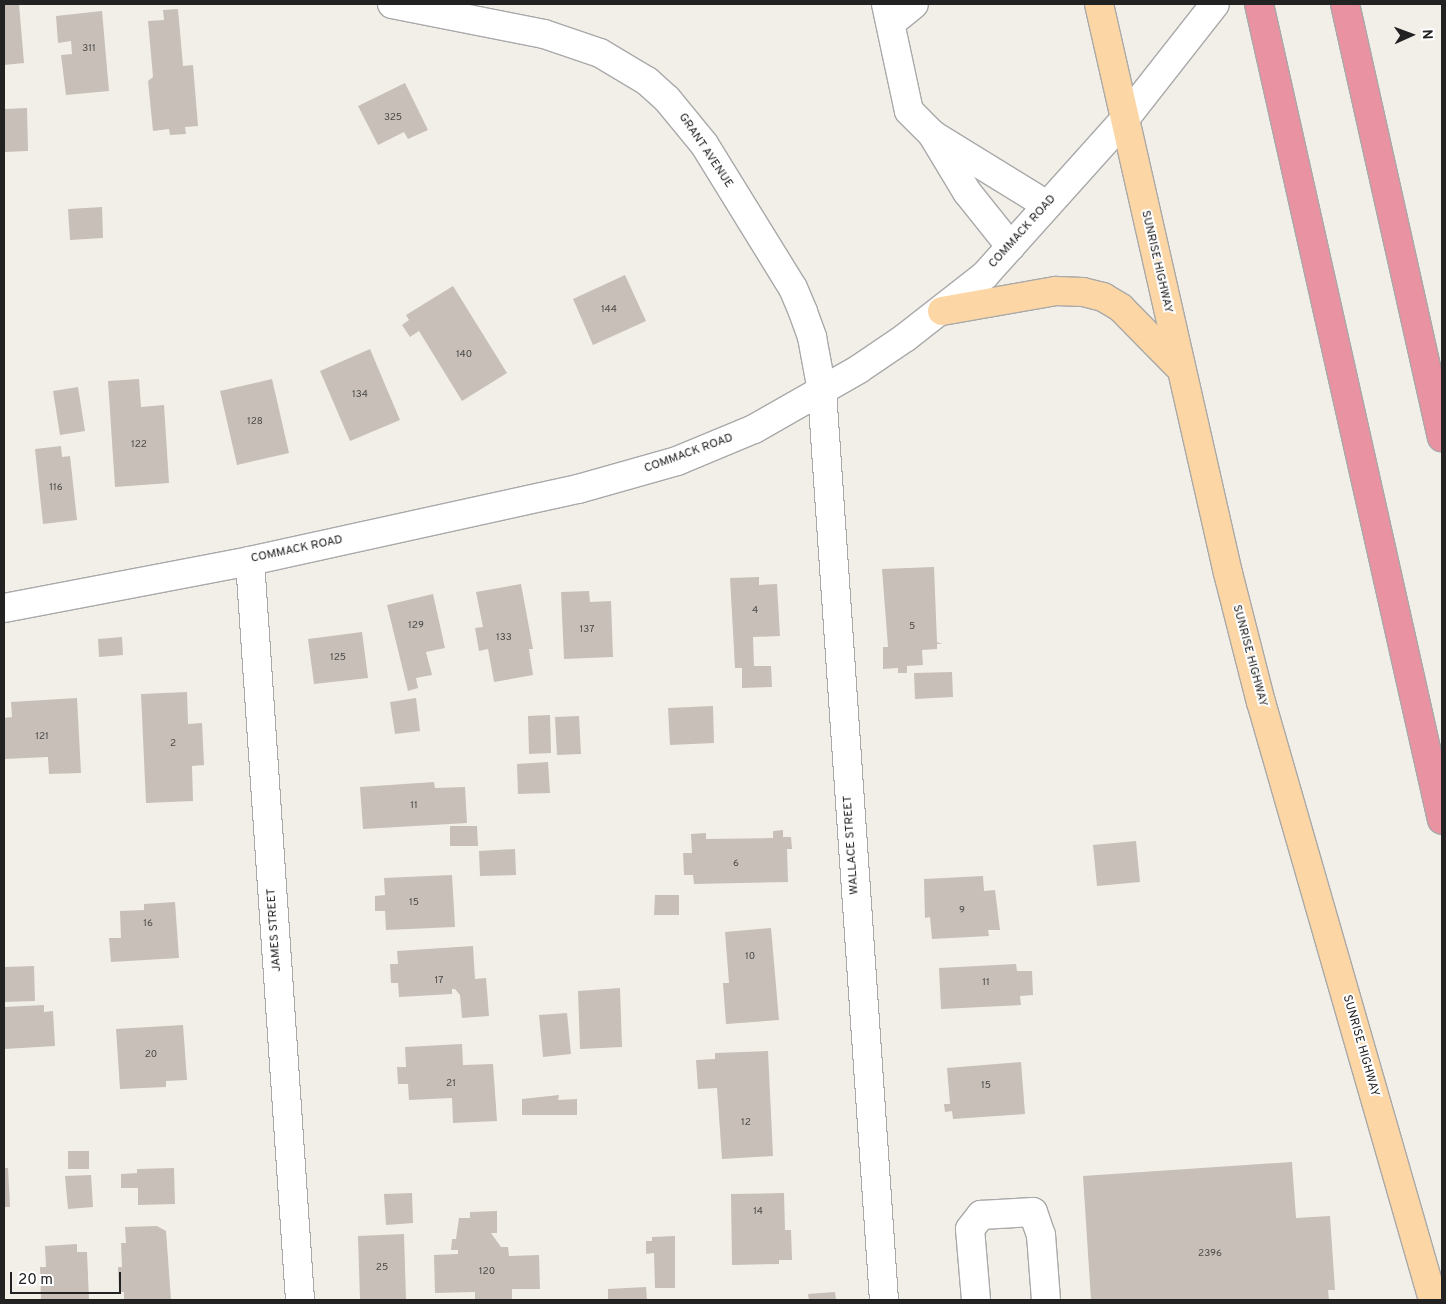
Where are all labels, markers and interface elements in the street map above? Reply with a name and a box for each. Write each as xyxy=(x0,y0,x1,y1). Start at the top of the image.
north arrow xyxy=(1386,10,1436,60)
text: N xyxy=(1418,29,1435,40)
house number: 311 xyxy=(82,43,96,55)
street label: GRANT AVENUE xyxy=(674,111,736,191)
house number: 325 xyxy=(384,112,402,124)
street label: COMMACK ROAD xyxy=(986,192,1060,272)
street label: SUNRISE HIGHWAY xyxy=(1137,209,1175,315)
house number: 144 xyxy=(601,304,617,316)
house number: 140 xyxy=(456,349,472,361)
house number: 134 xyxy=(352,389,368,401)
house number: 128 xyxy=(247,416,263,428)
street label: COMMACK ROAD xyxy=(643,431,735,477)
house number: 122 xyxy=(131,439,147,451)
house number: 116 xyxy=(49,482,63,494)
street label: COMMACK ROAD xyxy=(250,533,344,567)
street label: SUNRISE HIGHWAY xyxy=(1228,603,1270,709)
house number: 4 xyxy=(752,605,758,617)
house number: 129 xyxy=(408,620,424,632)
house number: 5 xyxy=(909,621,915,633)
house number: 137 xyxy=(580,624,594,636)
house number: 133 xyxy=(496,632,512,644)
house number: 125 xyxy=(330,652,346,664)
house number: 121 xyxy=(35,731,49,743)
house number: 2 xyxy=(170,738,176,750)
street label: WALLACE STREET xyxy=(841,795,863,895)
house number: 11 xyxy=(410,800,418,812)
house number: 6 xyxy=(733,858,739,870)
street label: JAMES STREET xyxy=(265,888,285,972)
house number: 15 xyxy=(409,897,419,909)
house number: 9 xyxy=(959,905,965,917)
house number: 16 xyxy=(143,918,153,930)
house number: 10 xyxy=(745,951,755,963)
house number: 17 xyxy=(435,975,443,987)
house number: 11 xyxy=(982,977,990,989)
street label: SUNRISE HIGHWAY xyxy=(1339,994,1381,1098)
house number: 20 xyxy=(145,1049,157,1061)
house number: 21 xyxy=(446,1078,456,1090)
house number: 15 xyxy=(981,1080,991,1092)
house number: 12 xyxy=(741,1117,751,1129)
house number: 14 xyxy=(753,1206,763,1218)
house number: 2396 xyxy=(1198,1248,1222,1260)
scale bar xyxy=(12,1262,124,1294)
house number: 25 xyxy=(376,1262,388,1274)
house number: 120 xyxy=(479,1266,495,1278)
text: 20 m xyxy=(18,1271,53,1290)

